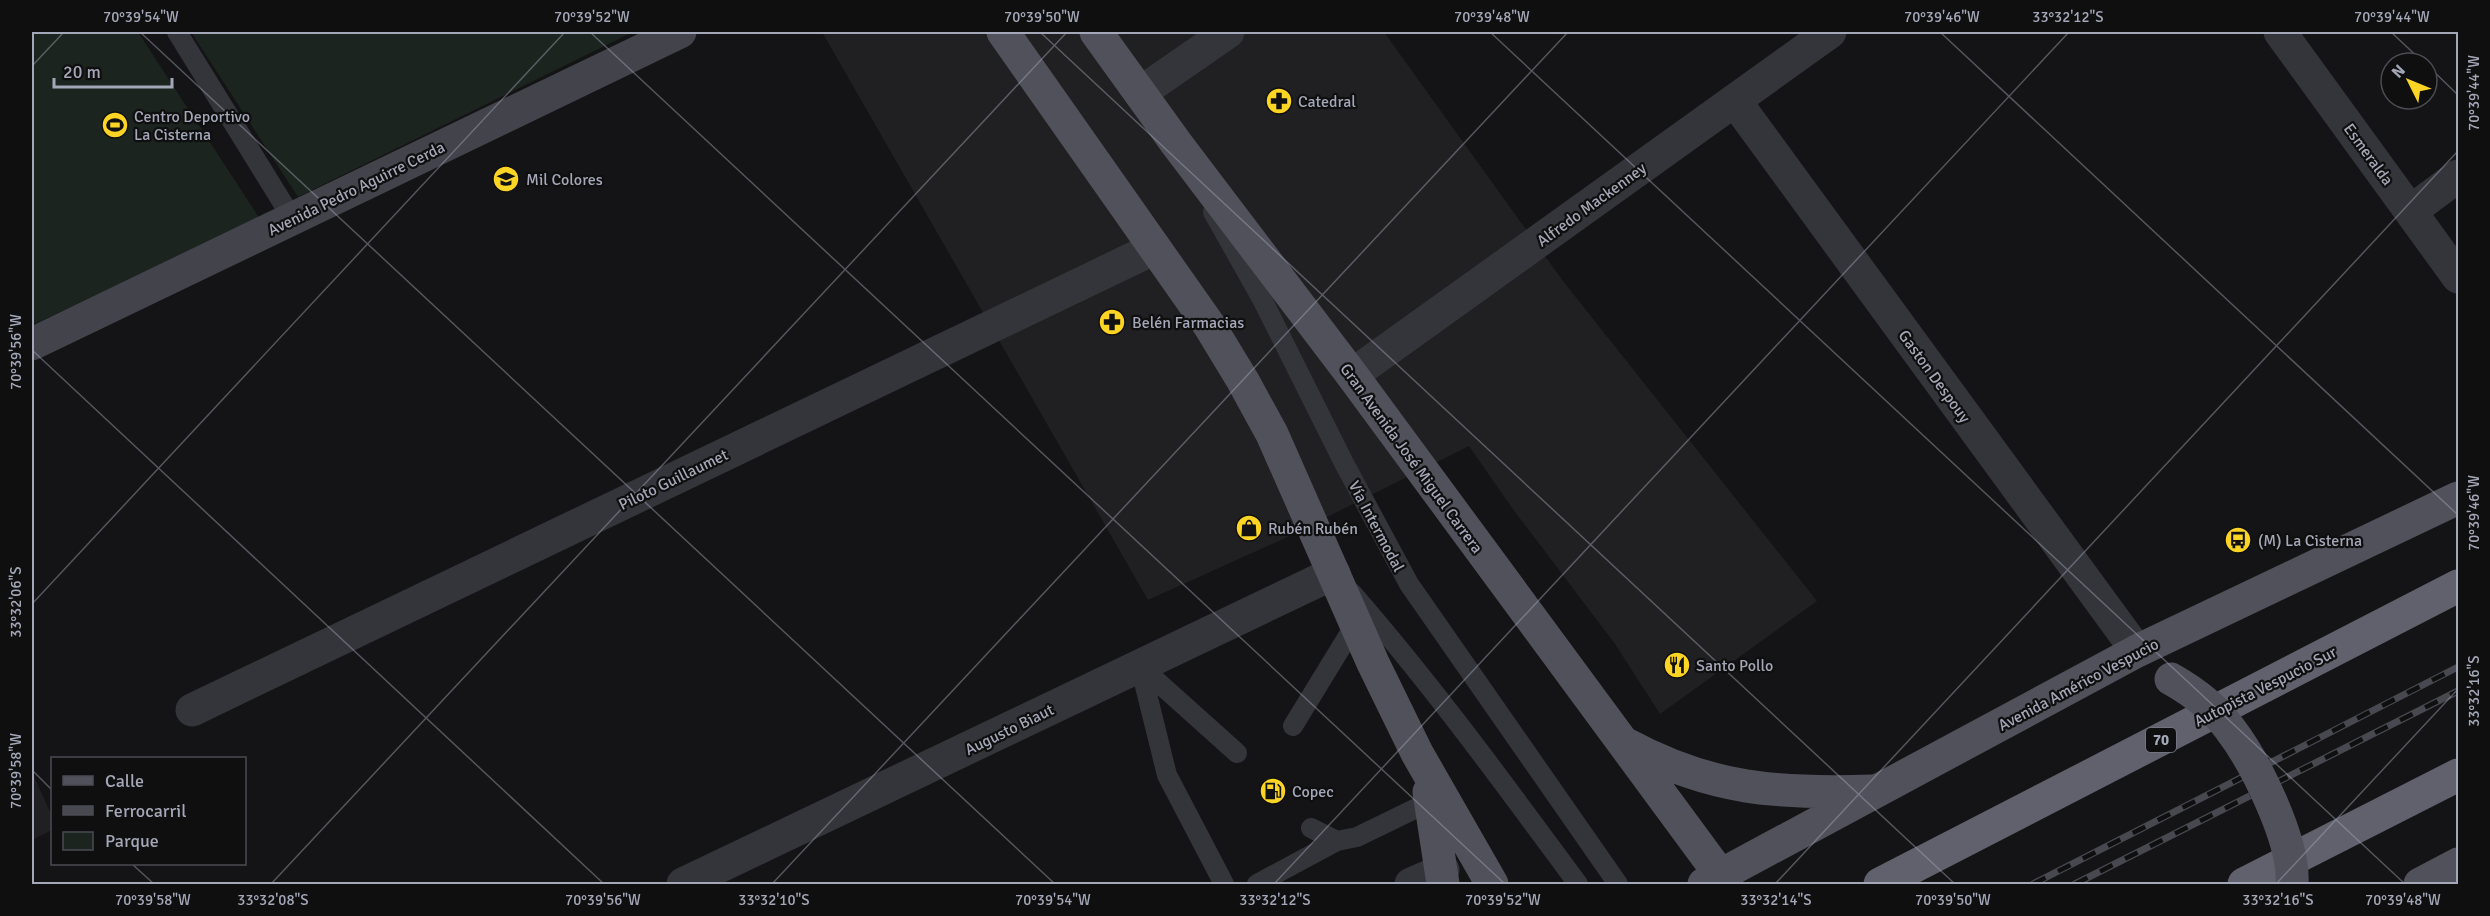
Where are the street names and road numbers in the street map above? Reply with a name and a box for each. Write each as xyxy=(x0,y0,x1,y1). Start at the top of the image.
street label: Esmeralda xyxy=(2339,120,2397,190)
street label: Avenida Pedro Aguirre Cerda xyxy=(265,137,448,240)
street label: Alfredo Mackenney xyxy=(1533,158,1651,251)
street label: Gaston Despouy xyxy=(1894,326,1975,427)
street label: Gran Avenida José Miguel Carrera xyxy=(1336,360,1487,557)
street label: Piloto Guillaumet xyxy=(615,445,732,515)
street label: Vía Intermodal xyxy=(1344,477,1409,576)
street label: Avenida Américo Vespucio xyxy=(1995,634,2162,736)
street label: Autopista Vespucio Sur xyxy=(2191,642,2340,731)
street label: Augusto Biaut xyxy=(962,700,1057,760)
road number: 70 xyxy=(2146,728,2176,752)

